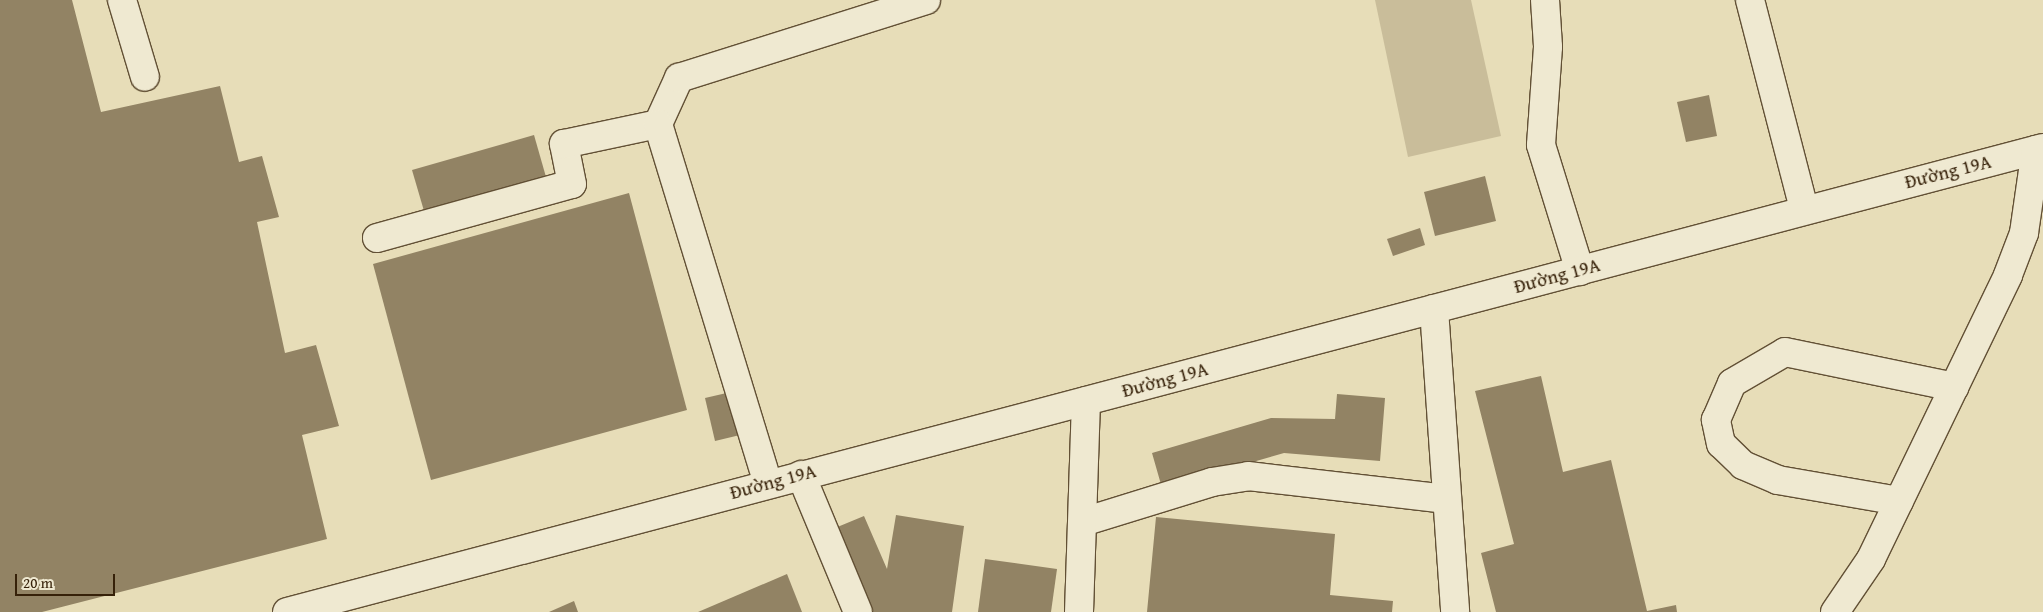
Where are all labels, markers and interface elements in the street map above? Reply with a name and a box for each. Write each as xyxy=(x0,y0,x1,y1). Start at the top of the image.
street label: Đường 19A xyxy=(1902,150,1994,194)
street label: Đường 19A xyxy=(1511,254,1603,298)
street label: Đường 19A xyxy=(1119,358,1211,402)
street label: Đường 19A xyxy=(727,460,819,504)
scale bar xyxy=(18,564,118,596)
text: 20 m xyxy=(23,572,53,593)

